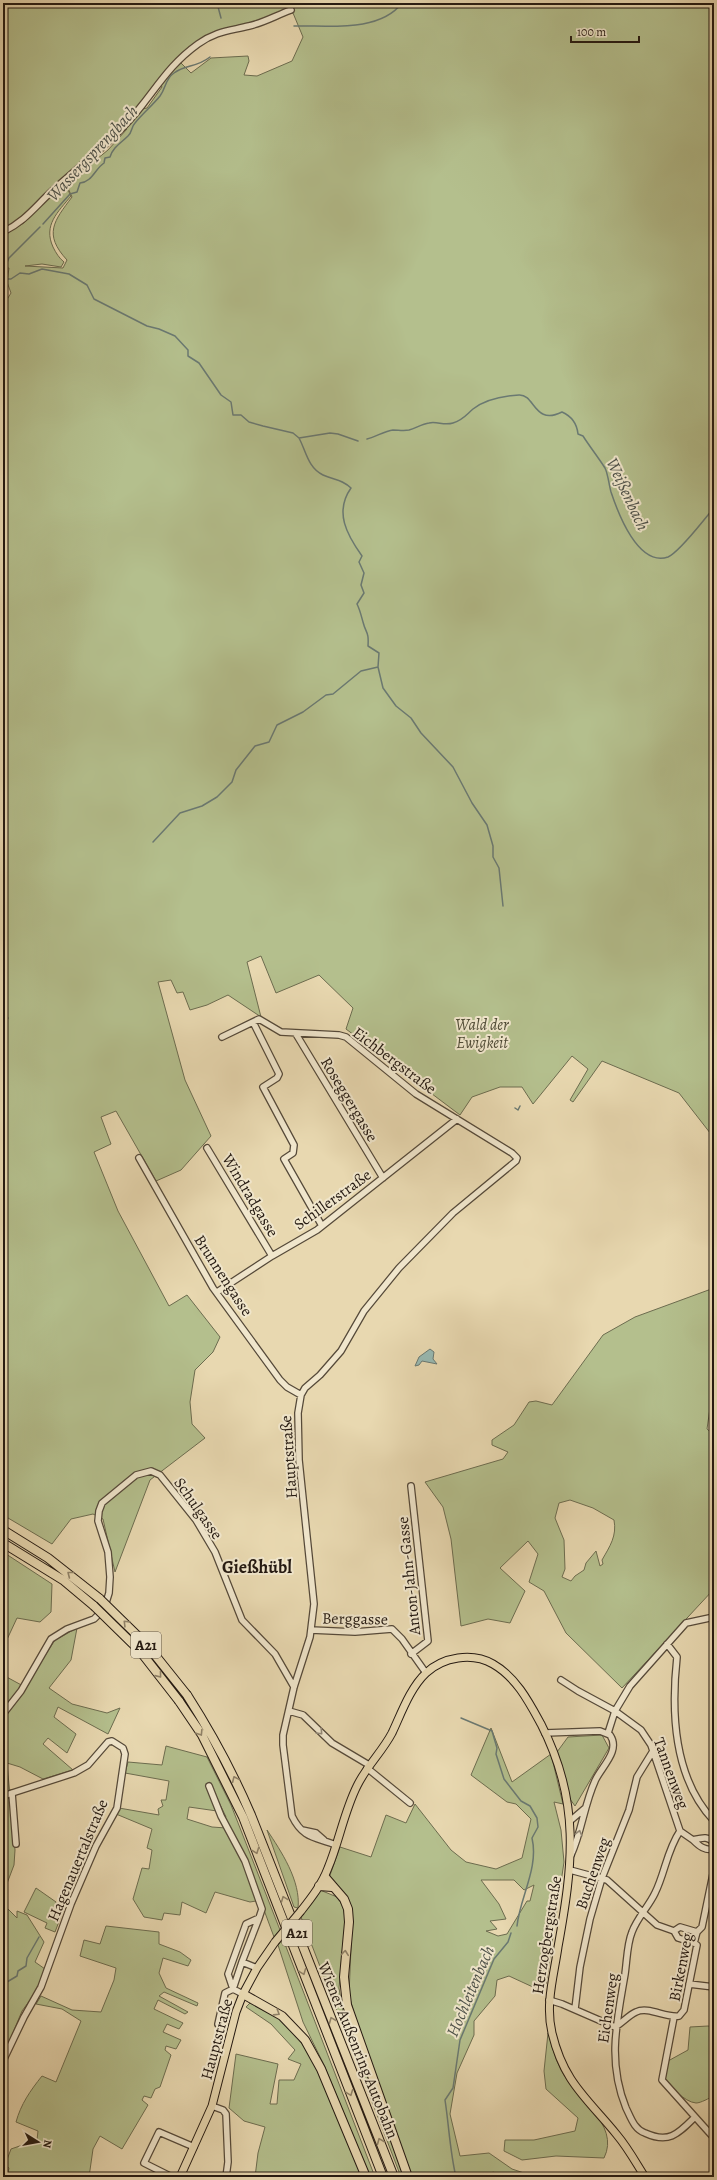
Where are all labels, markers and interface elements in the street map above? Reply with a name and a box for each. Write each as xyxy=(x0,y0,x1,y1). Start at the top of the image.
scale bar xyxy=(571,18,639,44)
text: 100 m xyxy=(577,24,606,40)
water label: Wassergsprengbach xyxy=(42,100,143,207)
water label: Weißenbach xyxy=(601,454,654,534)
park label: Wald der Ewigkeit xyxy=(455,1014,509,1054)
street label: Eichbergstraße xyxy=(348,1022,441,1100)
street label: Roseggergasse xyxy=(315,1053,383,1146)
street label: Windradgasse xyxy=(216,1149,284,1241)
street label: Schillerstraße xyxy=(289,1164,376,1235)
street label: Brunnengasse xyxy=(189,1231,258,1321)
street label: Hauptstraße xyxy=(275,1415,303,1499)
street label: Schulgasse xyxy=(169,1473,228,1544)
street label: Anton-Jahn-Gasse xyxy=(392,1516,426,1637)
district label: Gießhübl xyxy=(222,1555,292,1579)
one-way arrow xyxy=(67,1572,75,1579)
street label: Berggasse xyxy=(322,1607,388,1631)
one-way arrow xyxy=(123,1620,131,1628)
road number: A21 xyxy=(131,1632,161,1658)
one-way arrow xyxy=(155,1670,162,1678)
one-way arrow xyxy=(315,1727,322,1734)
one-way arrow xyxy=(196,1729,203,1736)
street label: Tannenweg xyxy=(648,1735,694,1812)
one-way arrow xyxy=(232,1775,240,1783)
street label: Hagenauertalstraße xyxy=(42,1796,114,1925)
one-way arrow xyxy=(574,1829,583,1836)
street label: Buchenweg xyxy=(570,1834,616,1912)
one-way arrow xyxy=(251,1846,259,1854)
street label: Herzogbergstraße xyxy=(527,1874,567,1996)
one-way arrow xyxy=(281,1895,289,1902)
road number: A21 xyxy=(282,1920,312,1946)
street label: Birkenweg xyxy=(664,1931,698,2003)
water label: Hochleitenbach xyxy=(441,1942,500,2040)
one-way arrow xyxy=(341,1950,350,1956)
street label: Wiener Außenring Autobahn xyxy=(312,1958,404,2142)
one-way arrow xyxy=(299,1968,307,1975)
street label: Eichenweg xyxy=(592,1972,624,2045)
street label: Hauptstraße xyxy=(196,1996,238,2082)
one-way arrow xyxy=(273,2008,280,2015)
one-way arrow xyxy=(328,2016,336,2023)
one-way arrow xyxy=(346,2089,354,2096)
north arrow xyxy=(18,2122,58,2162)
one-way arrow xyxy=(376,2137,384,2144)
text: N xyxy=(39,2138,55,2149)

